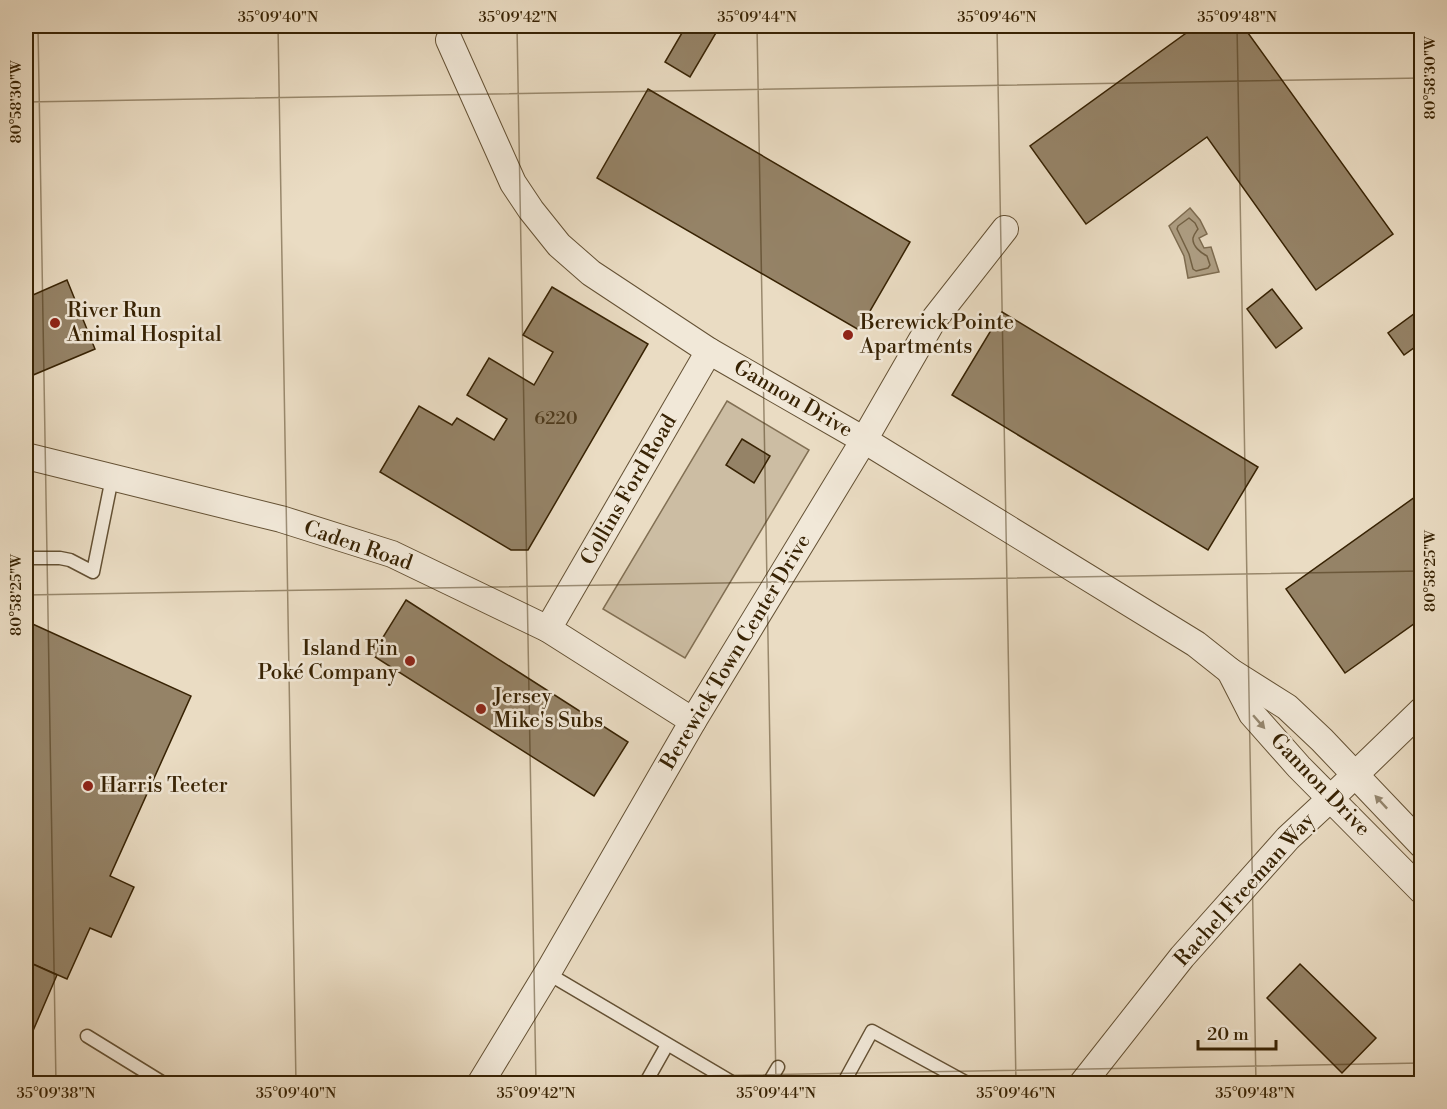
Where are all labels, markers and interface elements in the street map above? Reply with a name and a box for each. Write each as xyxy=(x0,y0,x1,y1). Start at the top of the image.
text: 35°09'40"N xyxy=(238,8,318,27)
text: 35°09'42"N xyxy=(479,8,557,27)
text: 35°09'44"N xyxy=(717,8,797,27)
text: 35°09'46"N xyxy=(957,8,1037,27)
text: 35°09'48"N xyxy=(1197,8,1277,27)
text: 80°58'30"W xyxy=(1421,36,1440,120)
text: 80°58'30"W xyxy=(7,60,26,144)
place label: River Run Animal Hospital xyxy=(66,298,222,348)
place label: Berewick Pointe Apartments xyxy=(859,310,1014,360)
marker: River Run Animal Hospital xyxy=(48,316,62,330)
marker: Berewick Pointe Apartments xyxy=(841,328,855,342)
street label: Gannon Drive xyxy=(729,354,857,444)
house number: 6220 xyxy=(534,407,578,430)
street label: Collins Ford Road xyxy=(575,410,683,570)
street label: Caden Road xyxy=(300,515,416,577)
street label: Berewick Town Center Drive xyxy=(655,530,817,775)
text: 80°58'25"W xyxy=(1421,530,1440,612)
text: 80°58'25"W xyxy=(7,554,26,636)
place label: Island Fin Poké Company xyxy=(258,636,399,686)
marker: Island Fin Poké Company xyxy=(403,654,417,668)
place label: Jersey Mike's Subs xyxy=(492,684,603,734)
marker: Jersey Mike's Subs xyxy=(474,702,488,716)
one-way arrow xyxy=(1252,714,1265,729)
street label: Gannon Drive xyxy=(1264,728,1376,842)
place label: Harris Teeter xyxy=(100,773,228,799)
marker: Harris Teeter xyxy=(81,779,95,793)
one-way arrow xyxy=(1374,795,1388,810)
street label: Rachel Freeman Way xyxy=(1169,807,1321,972)
scale bar xyxy=(1198,1013,1276,1051)
text: 20 m xyxy=(1207,1023,1249,1046)
text: 35°09'38"N xyxy=(17,1084,95,1103)
text: 35°09'40"N xyxy=(256,1084,336,1103)
text: 35°09'42"N xyxy=(497,1084,575,1103)
text: 35°09'44"N xyxy=(736,1084,816,1103)
text: 35°09'46"N xyxy=(976,1084,1056,1103)
text: 35°09'48"N xyxy=(1215,1084,1295,1103)

